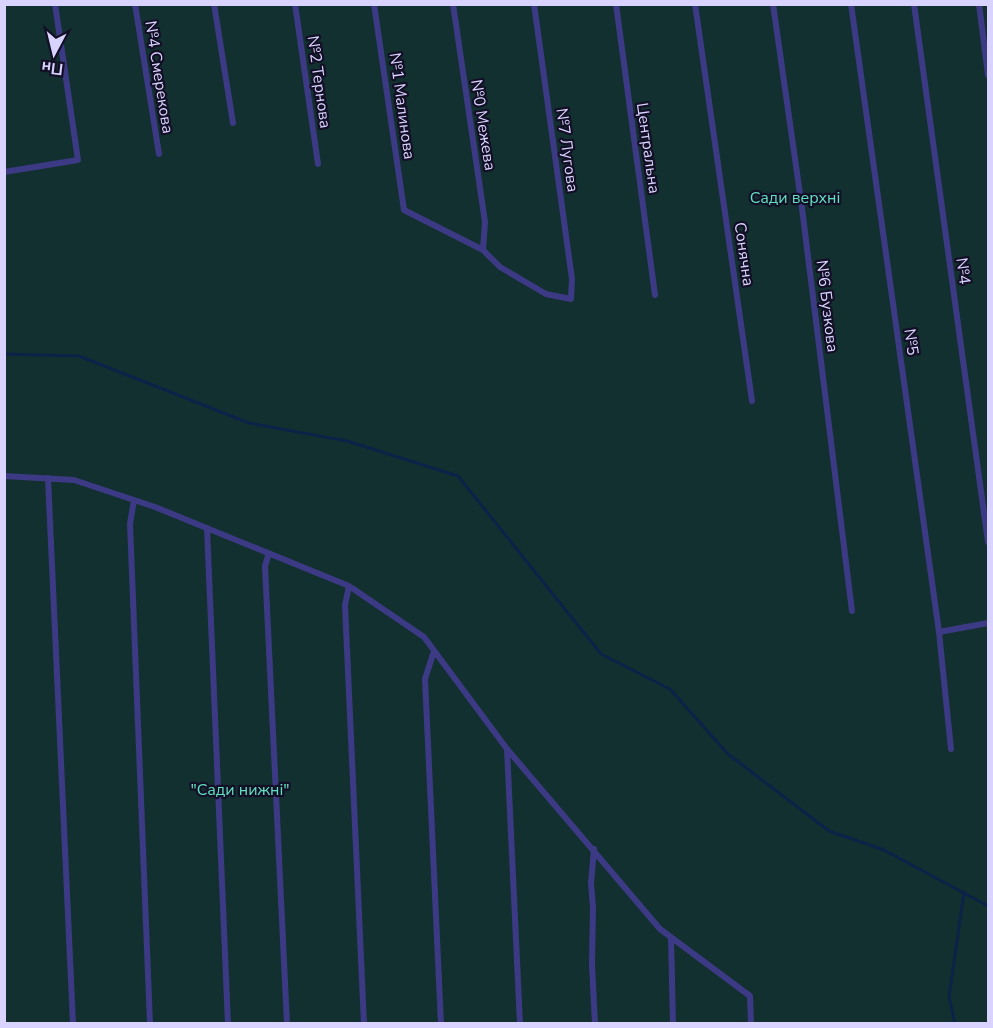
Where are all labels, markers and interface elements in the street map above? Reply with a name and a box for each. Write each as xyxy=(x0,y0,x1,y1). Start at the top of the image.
street label: №4 Смерекова xyxy=(139,19,179,135)
north arrow xyxy=(24,24,84,84)
street label: №2 Тернова xyxy=(302,34,336,130)
street label: №1 Малинова xyxy=(384,51,420,161)
text: Пн xyxy=(40,56,65,80)
street label: №0 Межева xyxy=(465,78,501,172)
street label: Центральна xyxy=(631,101,665,195)
street label: №7 Лугова xyxy=(550,107,584,194)
park label: Сади верхні xyxy=(750,187,840,209)
street label: Сонячна xyxy=(729,221,759,288)
street label: №4 xyxy=(950,256,976,286)
street label: №6 Бузкова xyxy=(810,259,844,353)
street label: №5 xyxy=(898,327,924,357)
park label: "Сади нижні" xyxy=(190,779,290,801)

